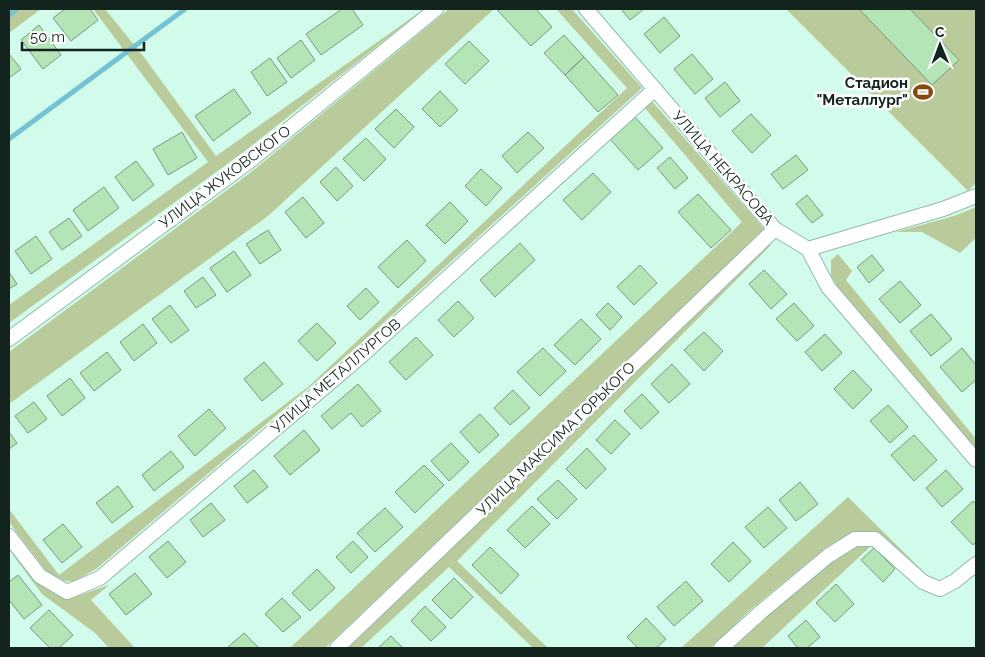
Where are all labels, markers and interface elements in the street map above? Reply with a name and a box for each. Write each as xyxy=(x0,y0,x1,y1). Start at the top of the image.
scale bar xyxy=(22,20,145,52)
north arrow xyxy=(915,20,965,70)
text: С xyxy=(935,24,945,40)
text: 50 m xyxy=(30,28,65,46)
place label: Стадион "Металлург" xyxy=(816,74,908,109)
sports icon: Стадион "Металлург" xyxy=(912,81,934,103)
street label: УЛИЦА НЕКРАСОВА xyxy=(668,107,778,229)
street label: УЛИЦА ЖУКОВСКОГО xyxy=(156,122,294,232)
street label: УЛИЦА МЕТАЛЛУРГОВ xyxy=(267,315,405,437)
street label: УЛИЦА МАКСИМА ГОРЬКОГО xyxy=(473,358,639,520)

